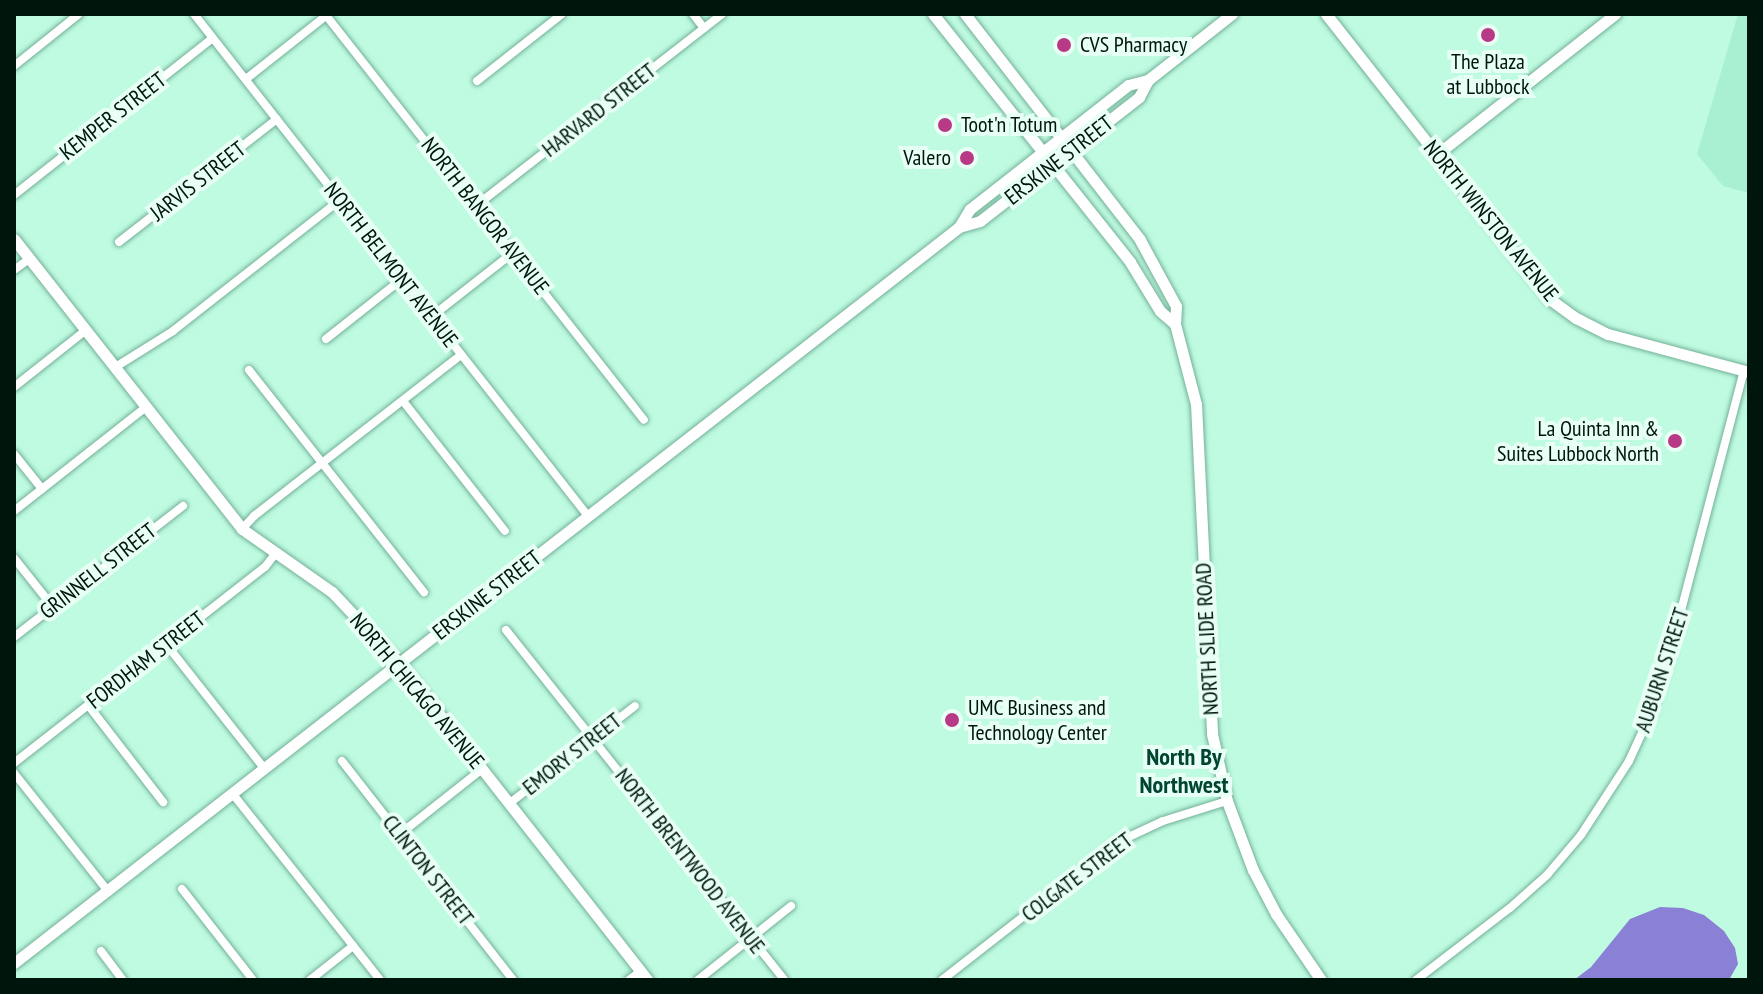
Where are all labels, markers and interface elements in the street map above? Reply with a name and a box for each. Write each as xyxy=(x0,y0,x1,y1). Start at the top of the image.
marker: The Plaza at Lubbock xyxy=(1479,26,1497,44)
place label: CVS Pharmacy xyxy=(1080,32,1187,58)
marker: CVS Pharmacy xyxy=(1055,36,1073,54)
place label: The Plaza at Lubbock xyxy=(1447,48,1529,100)
street label: HARVARD STREET xyxy=(537,57,661,163)
street label: KEMPER STREET xyxy=(55,66,171,166)
street label: ERSKINE STREET xyxy=(1000,110,1118,210)
place label: Toot'n Totum xyxy=(961,112,1058,138)
marker: Toot'n Totum xyxy=(936,116,954,134)
street label: NORTH BANGOR AVENUE xyxy=(415,132,555,300)
street label: NORTH WINSTON AVENUE xyxy=(1418,135,1564,307)
street label: JARVIS STREET xyxy=(145,136,251,226)
place label: Valero xyxy=(903,145,951,171)
marker: Valero xyxy=(958,149,976,167)
street label: NORTH BELMONT AVENUE xyxy=(318,177,464,353)
place label: La Quinta Inn & Suites Lubbock North xyxy=(1497,415,1659,466)
marker: La Quinta Inn & Suites Lubbock North xyxy=(1666,432,1684,450)
street label: GRINNELL STREET xyxy=(34,517,162,625)
street label: ERSKINE STREET xyxy=(428,545,546,645)
street label: NORTH SLIDE ROAD xyxy=(1190,562,1224,716)
street label: AUBURN STREET xyxy=(1629,604,1695,736)
street label: FORDHAM STREET xyxy=(82,606,210,714)
street label: NORTH CHICAGO AVENUE xyxy=(344,608,490,774)
place label: UMC Business and Technology Center xyxy=(968,694,1107,746)
street label: EMORY STREET xyxy=(517,707,627,801)
marker: UMC Business and Technology Center xyxy=(943,711,961,729)
district label: North By Northwest xyxy=(1140,743,1228,799)
street label: NORTH BRENTWOOD AVENUE xyxy=(609,763,771,959)
street label: CLINTON STREET xyxy=(377,810,479,930)
street label: COLGATE STREET xyxy=(1016,827,1138,927)

